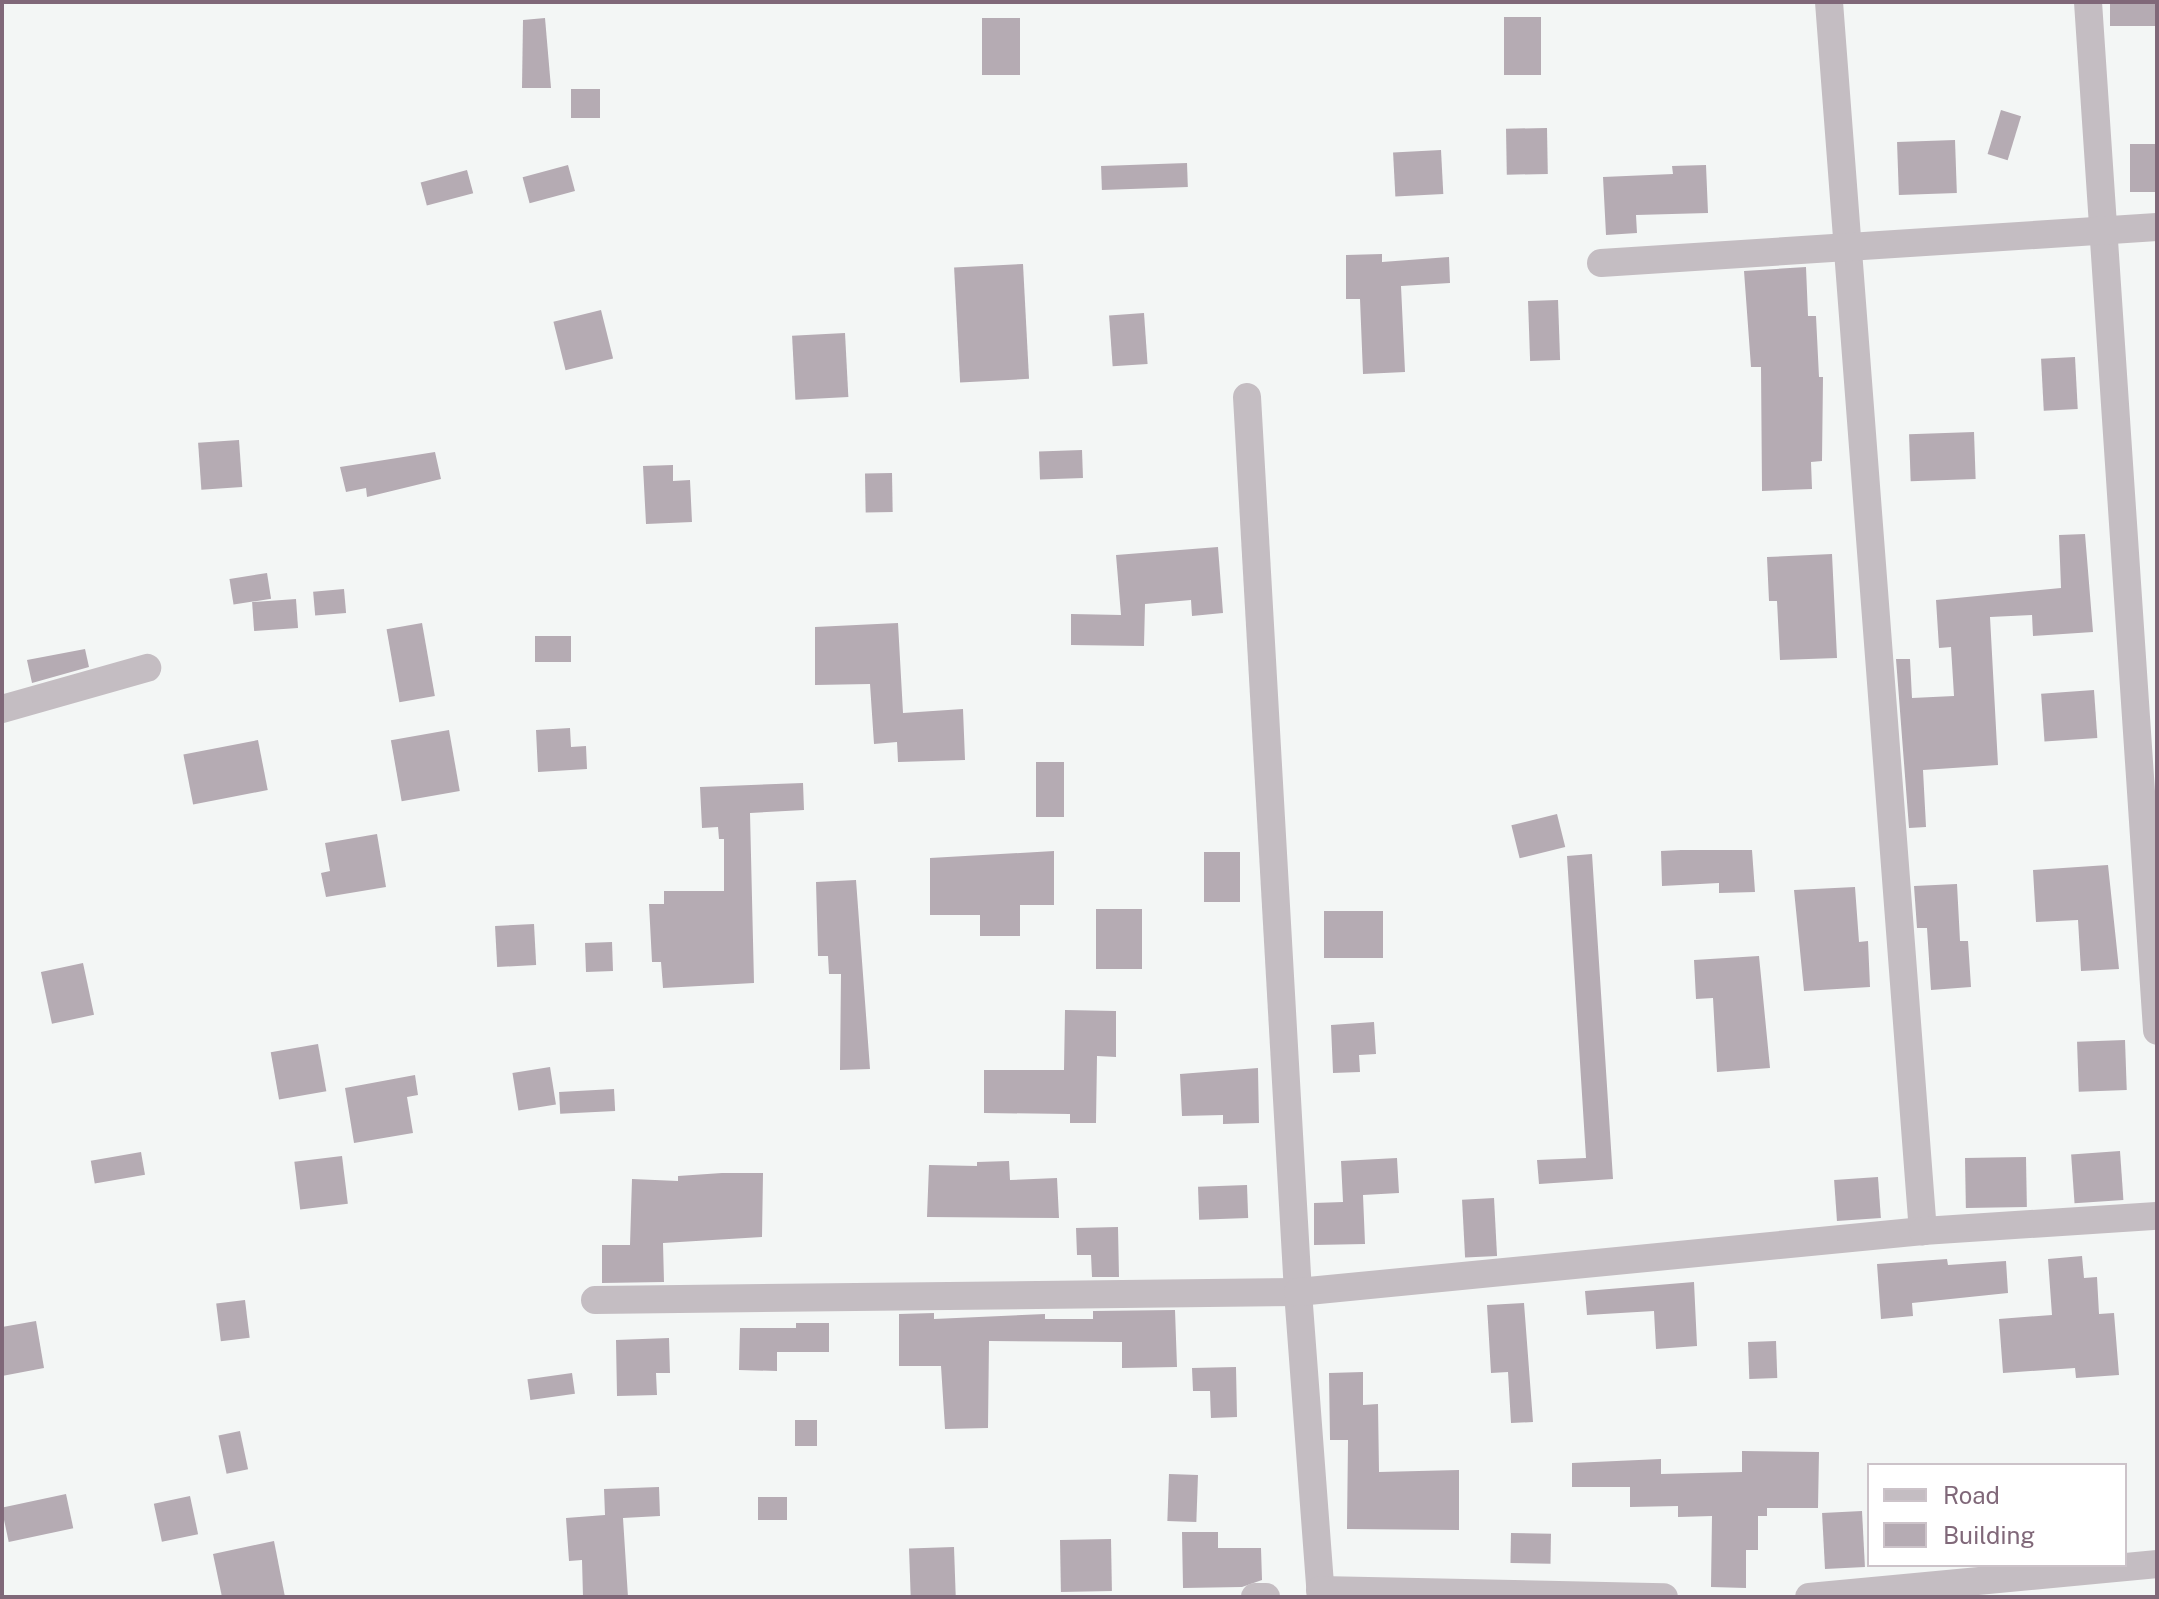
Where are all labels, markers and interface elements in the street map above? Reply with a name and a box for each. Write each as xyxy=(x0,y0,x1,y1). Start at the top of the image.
legend xyxy=(1867,1463,2127,1567)
text: Road xyxy=(1943,1481,2000,1509)
text: Building xyxy=(1943,1521,2035,1549)

